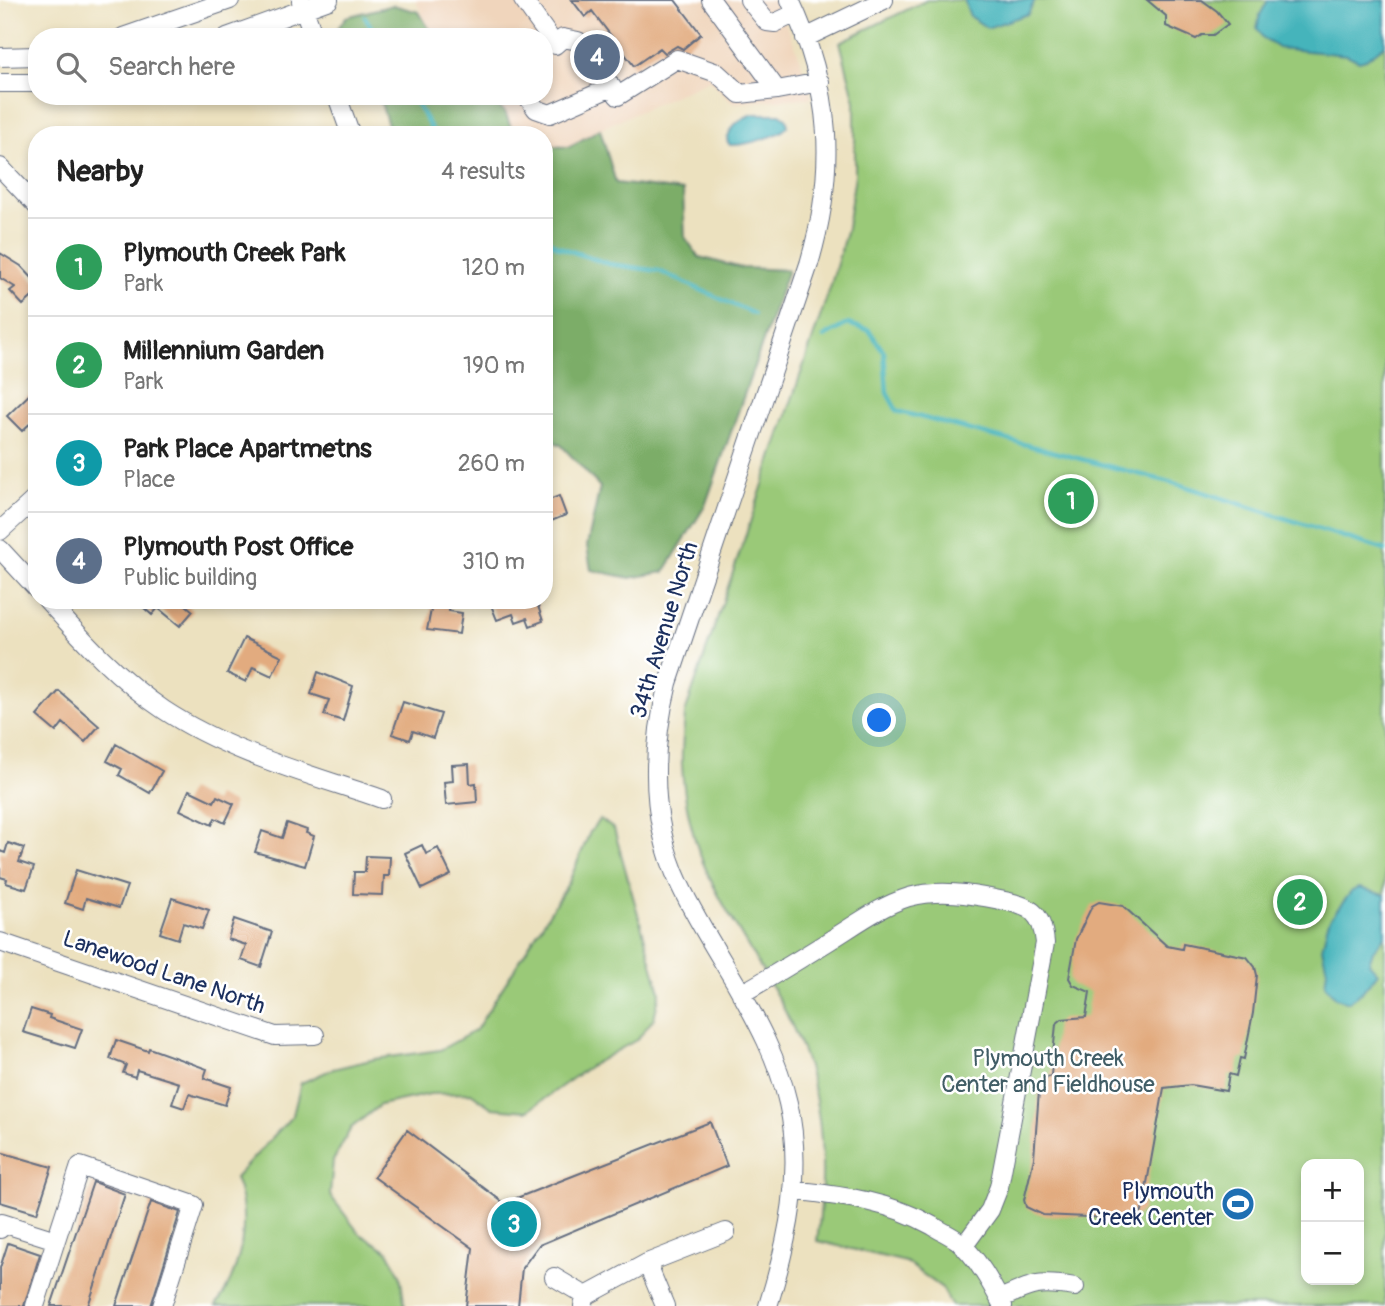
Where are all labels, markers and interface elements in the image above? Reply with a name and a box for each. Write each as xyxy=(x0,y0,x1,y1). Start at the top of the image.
search box xyxy=(28,28,553,105)
pin: 4 xyxy=(574,31,620,83)
icon: search xyxy=(52,48,90,86)
text: Search here xyxy=(108,51,235,83)
text: Nearby xyxy=(56,153,143,190)
text: 4 results xyxy=(441,157,525,186)
text: Plymouth Creek Park xyxy=(123,237,346,269)
text: 1 xyxy=(75,253,84,282)
text: 120 m xyxy=(462,253,525,282)
text: Park xyxy=(123,269,163,298)
text: Millennium Garden xyxy=(123,335,324,367)
text: 2 xyxy=(73,351,85,380)
text: 190 m xyxy=(463,351,525,380)
text: Park xyxy=(123,367,163,396)
text: Park Place Apartmetns xyxy=(123,433,372,465)
text: 3 xyxy=(73,449,85,478)
text: 260 m xyxy=(458,449,525,478)
text: Place xyxy=(123,465,175,494)
pin: 1 xyxy=(1048,475,1094,527)
text: Plymouth Post Office xyxy=(123,531,353,563)
street label: 34th Avenue North xyxy=(623,538,705,722)
text: 4 xyxy=(72,547,86,576)
text: 310 m xyxy=(462,547,525,576)
text: Public building xyxy=(123,563,257,592)
your location xyxy=(862,703,896,737)
pin: 2 xyxy=(1277,876,1323,928)
street label: Lanewood Lane North xyxy=(59,924,269,1020)
park label: Plymouth Creek Center and Fieldhouse xyxy=(941,1044,1155,1099)
map controls xyxy=(1301,1159,1364,1285)
button: + xyxy=(1301,1159,1364,1222)
place label: Plymouth Creek Center xyxy=(1088,1177,1214,1232)
sports icon: Plymouth Creek Center xyxy=(1219,1185,1257,1223)
pin: 3 xyxy=(491,1198,537,1250)
button: − xyxy=(1301,1222,1364,1285)

